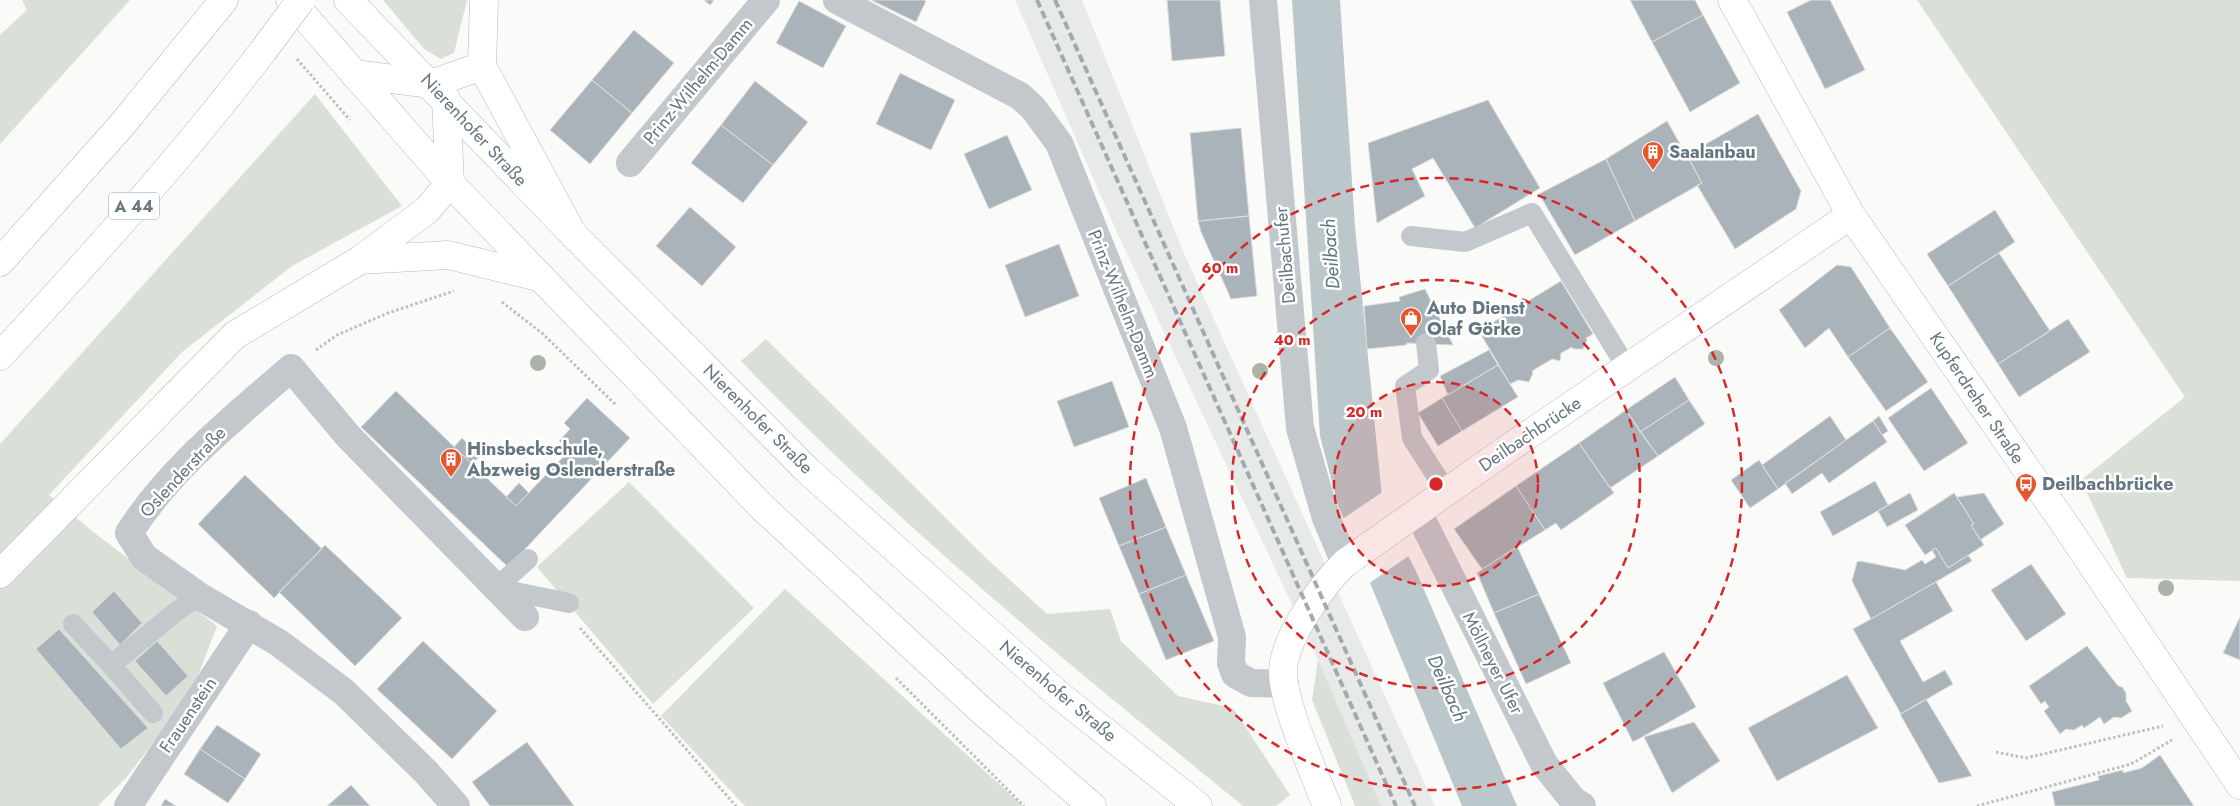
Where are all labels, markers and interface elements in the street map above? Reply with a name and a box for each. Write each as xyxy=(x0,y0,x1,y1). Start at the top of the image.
street label: Prinz-Wilhelm-Damm xyxy=(637,12,759,150)
street label: Nierenhofer Straße xyxy=(415,68,533,192)
place label: Saalanbau xyxy=(1669,139,1756,165)
building icon: Saalanbau xyxy=(1641,140,1665,171)
road number: A 44 xyxy=(109,192,159,220)
street label: Deilbachufer xyxy=(1268,205,1302,305)
water label: Deilbach xyxy=(1315,218,1346,290)
street label: Prinz-Wilhelm-Damm xyxy=(1081,226,1165,382)
text: 60 m xyxy=(1202,257,1238,279)
place label: Auto Dienst Olaf Görke xyxy=(1426,295,1525,342)
shop icon: Auto Dienst Olaf Görke xyxy=(1399,306,1423,337)
street label: Kupferdreher Straße xyxy=(1923,327,2031,469)
text: 40 m xyxy=(1273,329,1311,351)
street label: Nierenhofer Straße xyxy=(697,358,819,480)
street label: Deilbachbrücke xyxy=(1474,390,1586,478)
text: 20 m xyxy=(1346,401,1382,423)
street label: Oslenderstraße xyxy=(134,421,232,523)
place label: Hinsbeckschule, Abzweig Oslenderstraße xyxy=(466,436,675,483)
building icon: Hinsbeckschule, Abzweig Oslenderstraße xyxy=(439,447,463,478)
place label: Deilbachbrücke xyxy=(2042,471,2173,497)
bus stop icon: Deilbachbrücke xyxy=(2014,472,2038,503)
centre of rings xyxy=(1427,475,1445,493)
street label: Möllneyer Ufer xyxy=(1456,607,1530,719)
street label: Nierenhofer Straße xyxy=(994,634,1122,748)
water label: Deilbach xyxy=(1421,650,1474,726)
street label: Frauenstein xyxy=(153,672,223,758)

